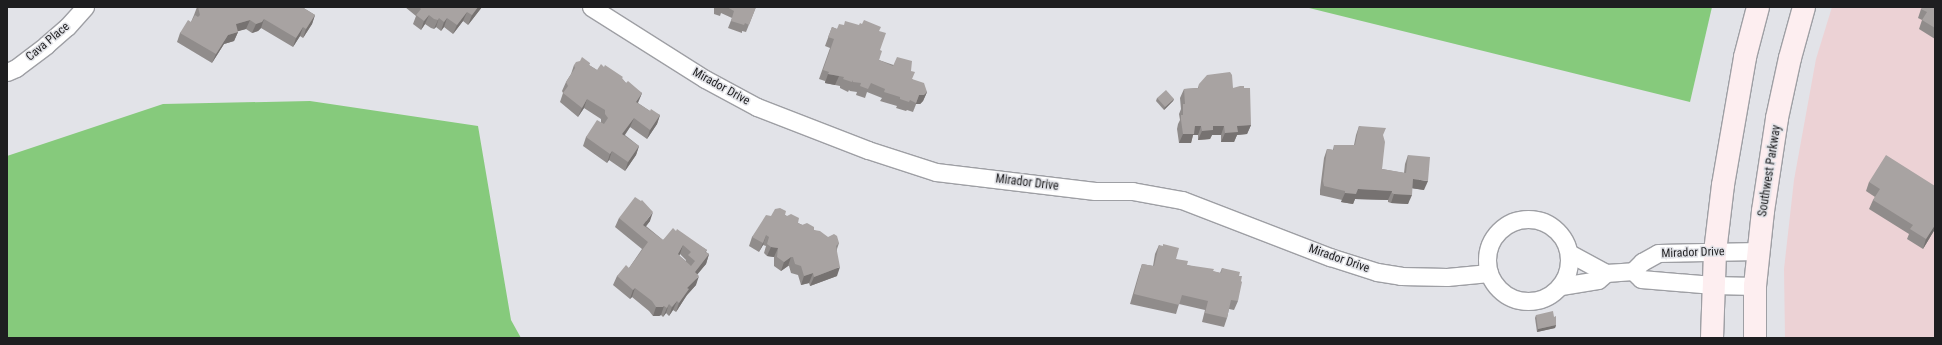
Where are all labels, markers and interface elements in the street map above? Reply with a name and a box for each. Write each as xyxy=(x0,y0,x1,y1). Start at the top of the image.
street label: Cava Place xyxy=(23,20,73,64)
street label: Mirador Drive xyxy=(690,65,752,109)
street label: Southwest Parkway xyxy=(1756,124,1784,218)
street label: Mirador Drive xyxy=(995,172,1059,194)
street label: Mirador Drive xyxy=(1307,242,1371,276)
street label: Mirador Drive xyxy=(1661,245,1725,261)

